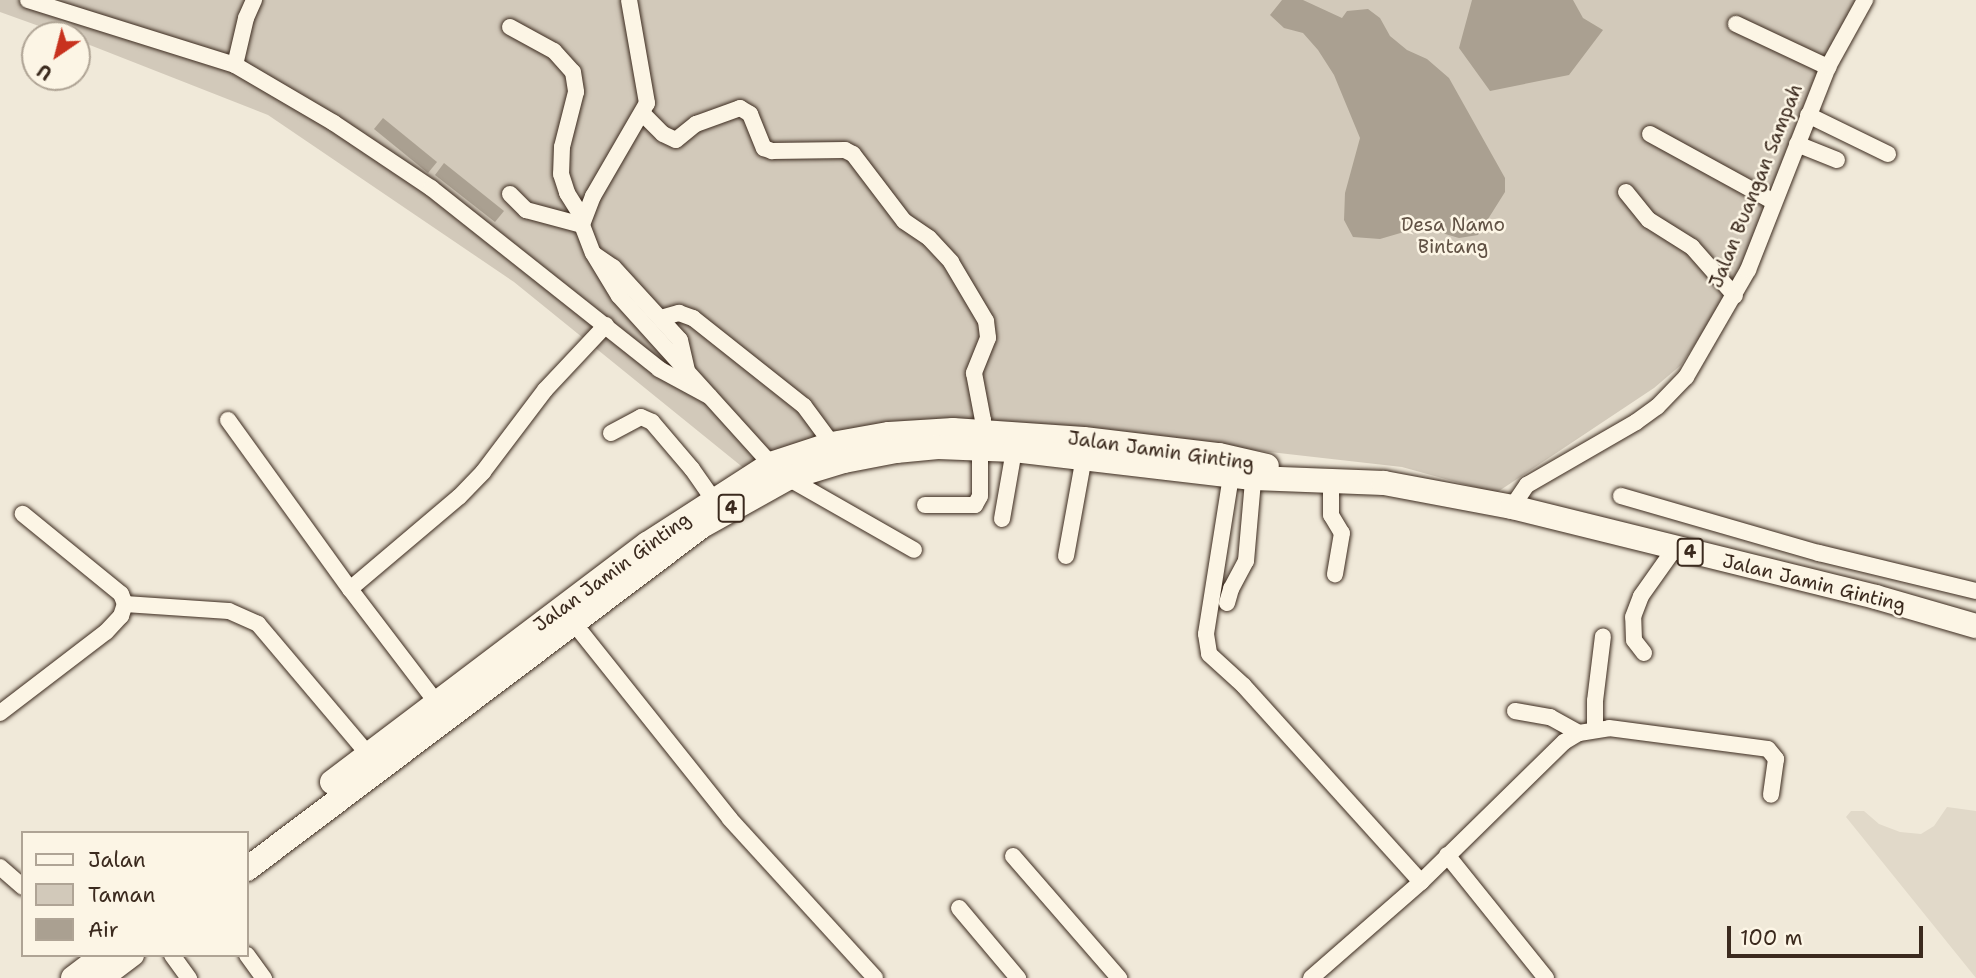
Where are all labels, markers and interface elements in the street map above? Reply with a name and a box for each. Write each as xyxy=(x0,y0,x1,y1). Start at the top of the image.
north arrow xyxy=(21,21,91,91)
text: U xyxy=(32,58,57,86)
street label: Jalan Buangan Sampah xyxy=(1705,81,1807,291)
park label: Desa Namo Bintang xyxy=(1401,214,1505,258)
street label: Jalan Jamin Ginting xyxy=(1066,427,1256,475)
road number: 4 xyxy=(717,494,745,522)
street label: Jalan Jamin Ginting xyxy=(529,507,695,637)
road number: 4 xyxy=(1676,538,1704,566)
street label: Jalan Jamin Ginting xyxy=(1720,549,1908,617)
legend xyxy=(21,831,248,957)
text: Jalan xyxy=(88,846,146,874)
text: Taman xyxy=(88,881,155,909)
scale bar xyxy=(1731,912,1927,956)
text: Air xyxy=(88,916,119,944)
text: 100 m xyxy=(1740,924,1803,952)

